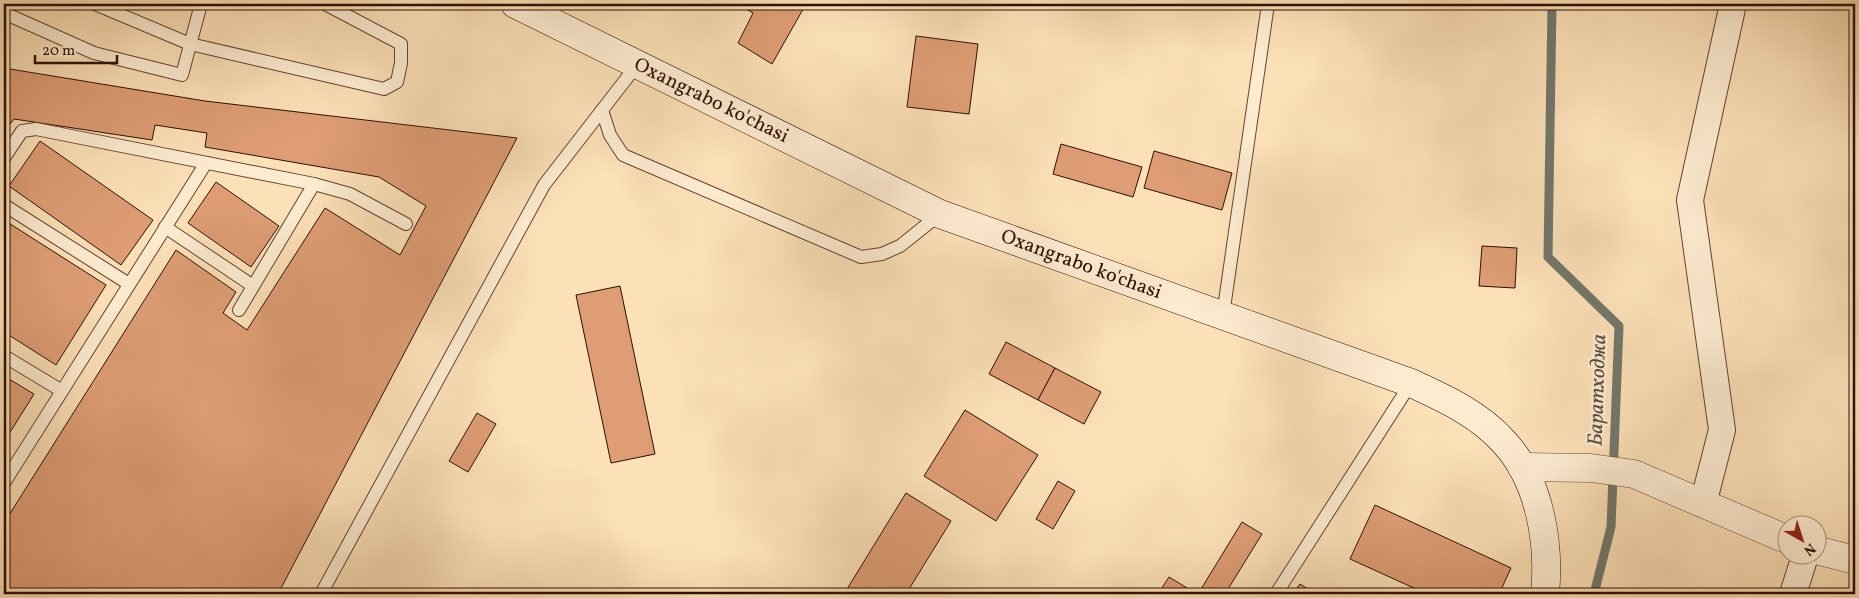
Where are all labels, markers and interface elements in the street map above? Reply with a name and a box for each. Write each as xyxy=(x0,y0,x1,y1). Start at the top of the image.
scale bar xyxy=(35,32,118,64)
text: 20 m xyxy=(42,41,75,62)
street label: Oxangrabo ko'chasi xyxy=(629,51,793,151)
street label: Oxangrabo ko'chasi xyxy=(997,223,1165,307)
water label: Баратходжа xyxy=(1582,334,1614,446)
north arrow xyxy=(1776,516,1826,566)
text: N xyxy=(1799,538,1819,560)

